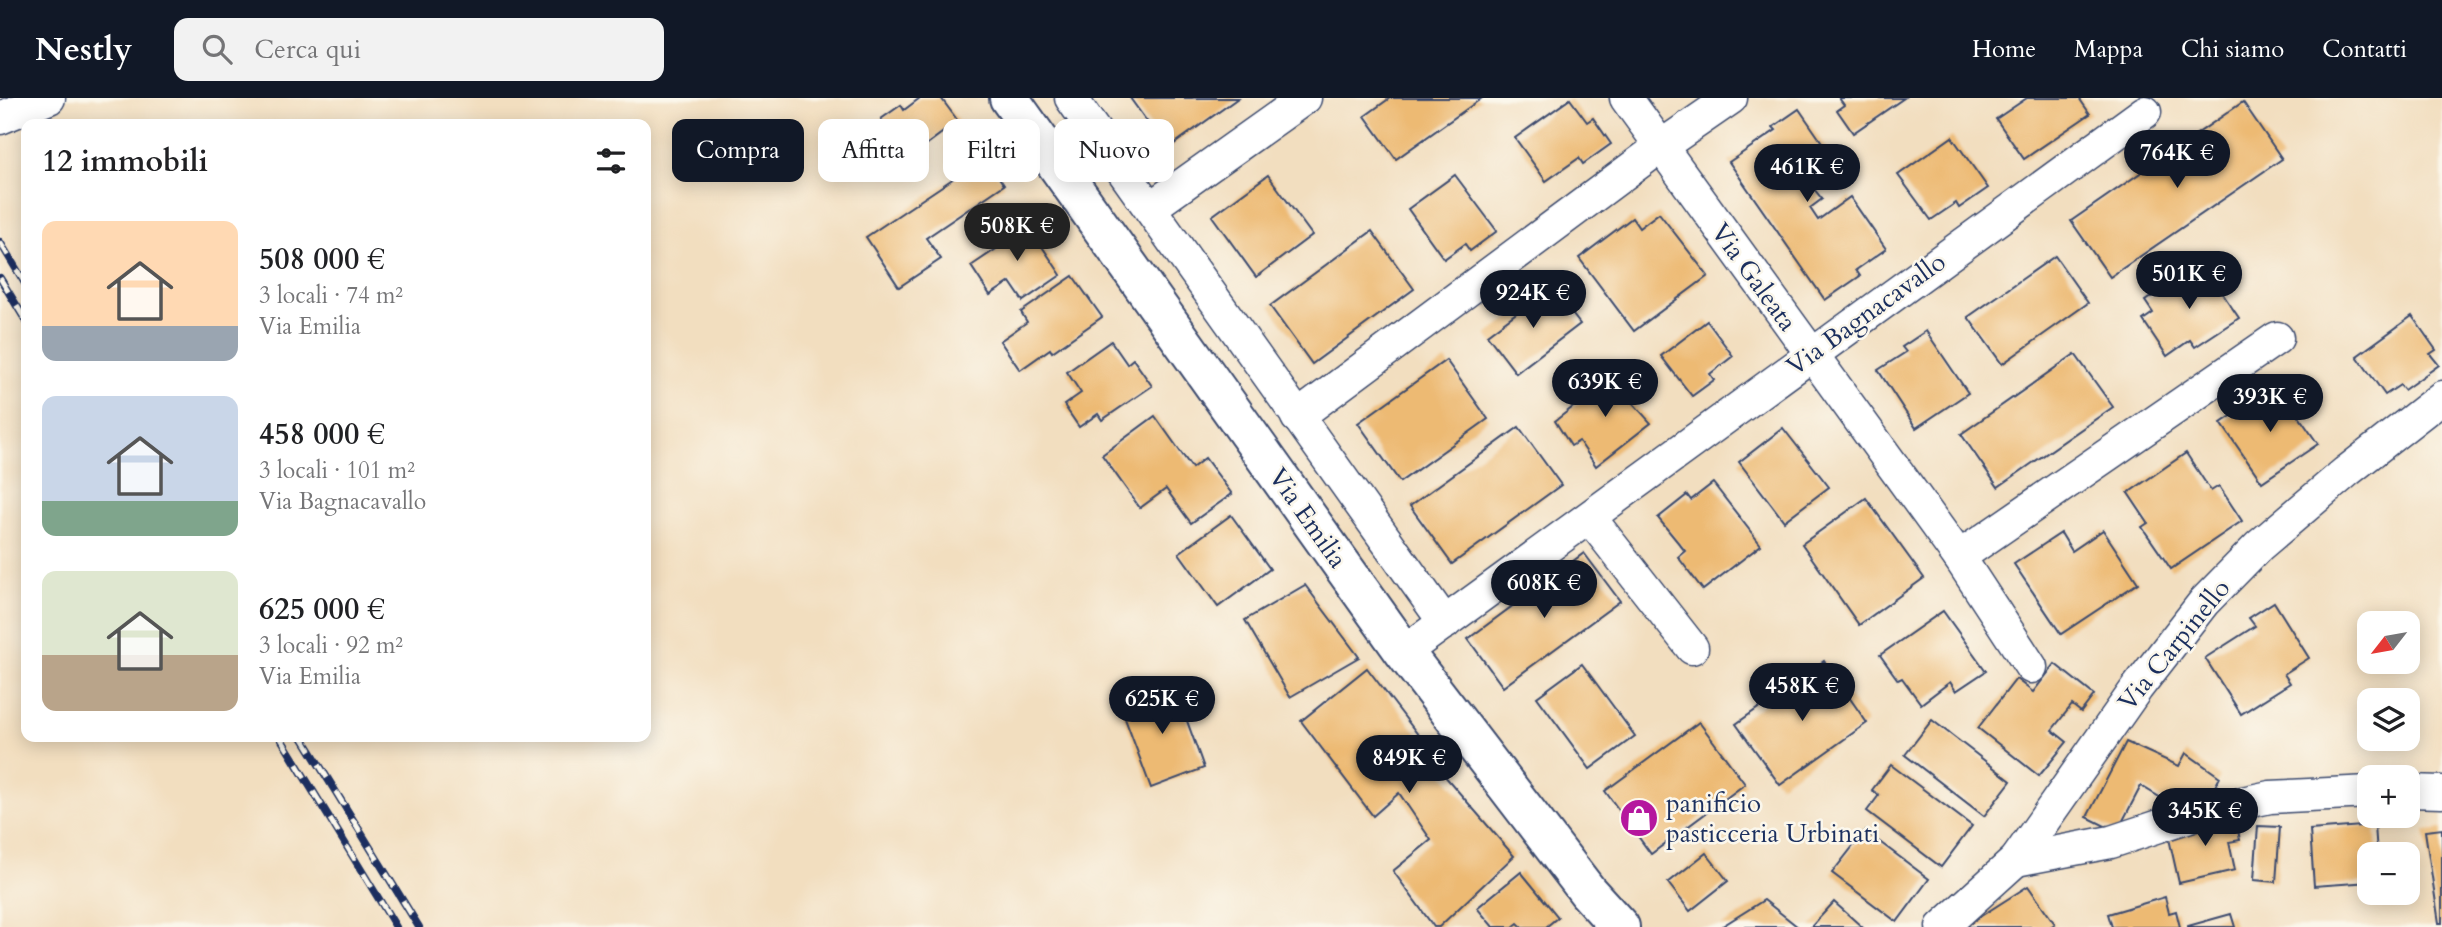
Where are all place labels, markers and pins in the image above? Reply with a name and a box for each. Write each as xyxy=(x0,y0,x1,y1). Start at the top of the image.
pin: 764K € xyxy=(2120,130,2234,190)
pin: 461K € xyxy=(1750,144,1864,204)
pin: 508K € xyxy=(960,204,1074,263)
pin: 501K € xyxy=(2132,252,2246,311)
pin: 924K € xyxy=(1476,271,1590,330)
pin: 639K € xyxy=(1548,360,1662,419)
pin: 393K € xyxy=(2213,374,2327,434)
pin: 608K € xyxy=(1487,560,1601,620)
pin: 458K € xyxy=(1745,664,1859,723)
pin: 625K € xyxy=(1105,676,1219,736)
pin: 849K € xyxy=(1352,736,1466,795)
place label: panificio pasticceria Urbinati xyxy=(1666,786,1879,851)
pin: 345K € xyxy=(2148,788,2262,848)
shop icon: panificio pasticceria Urbinati xyxy=(1618,797,1660,839)

